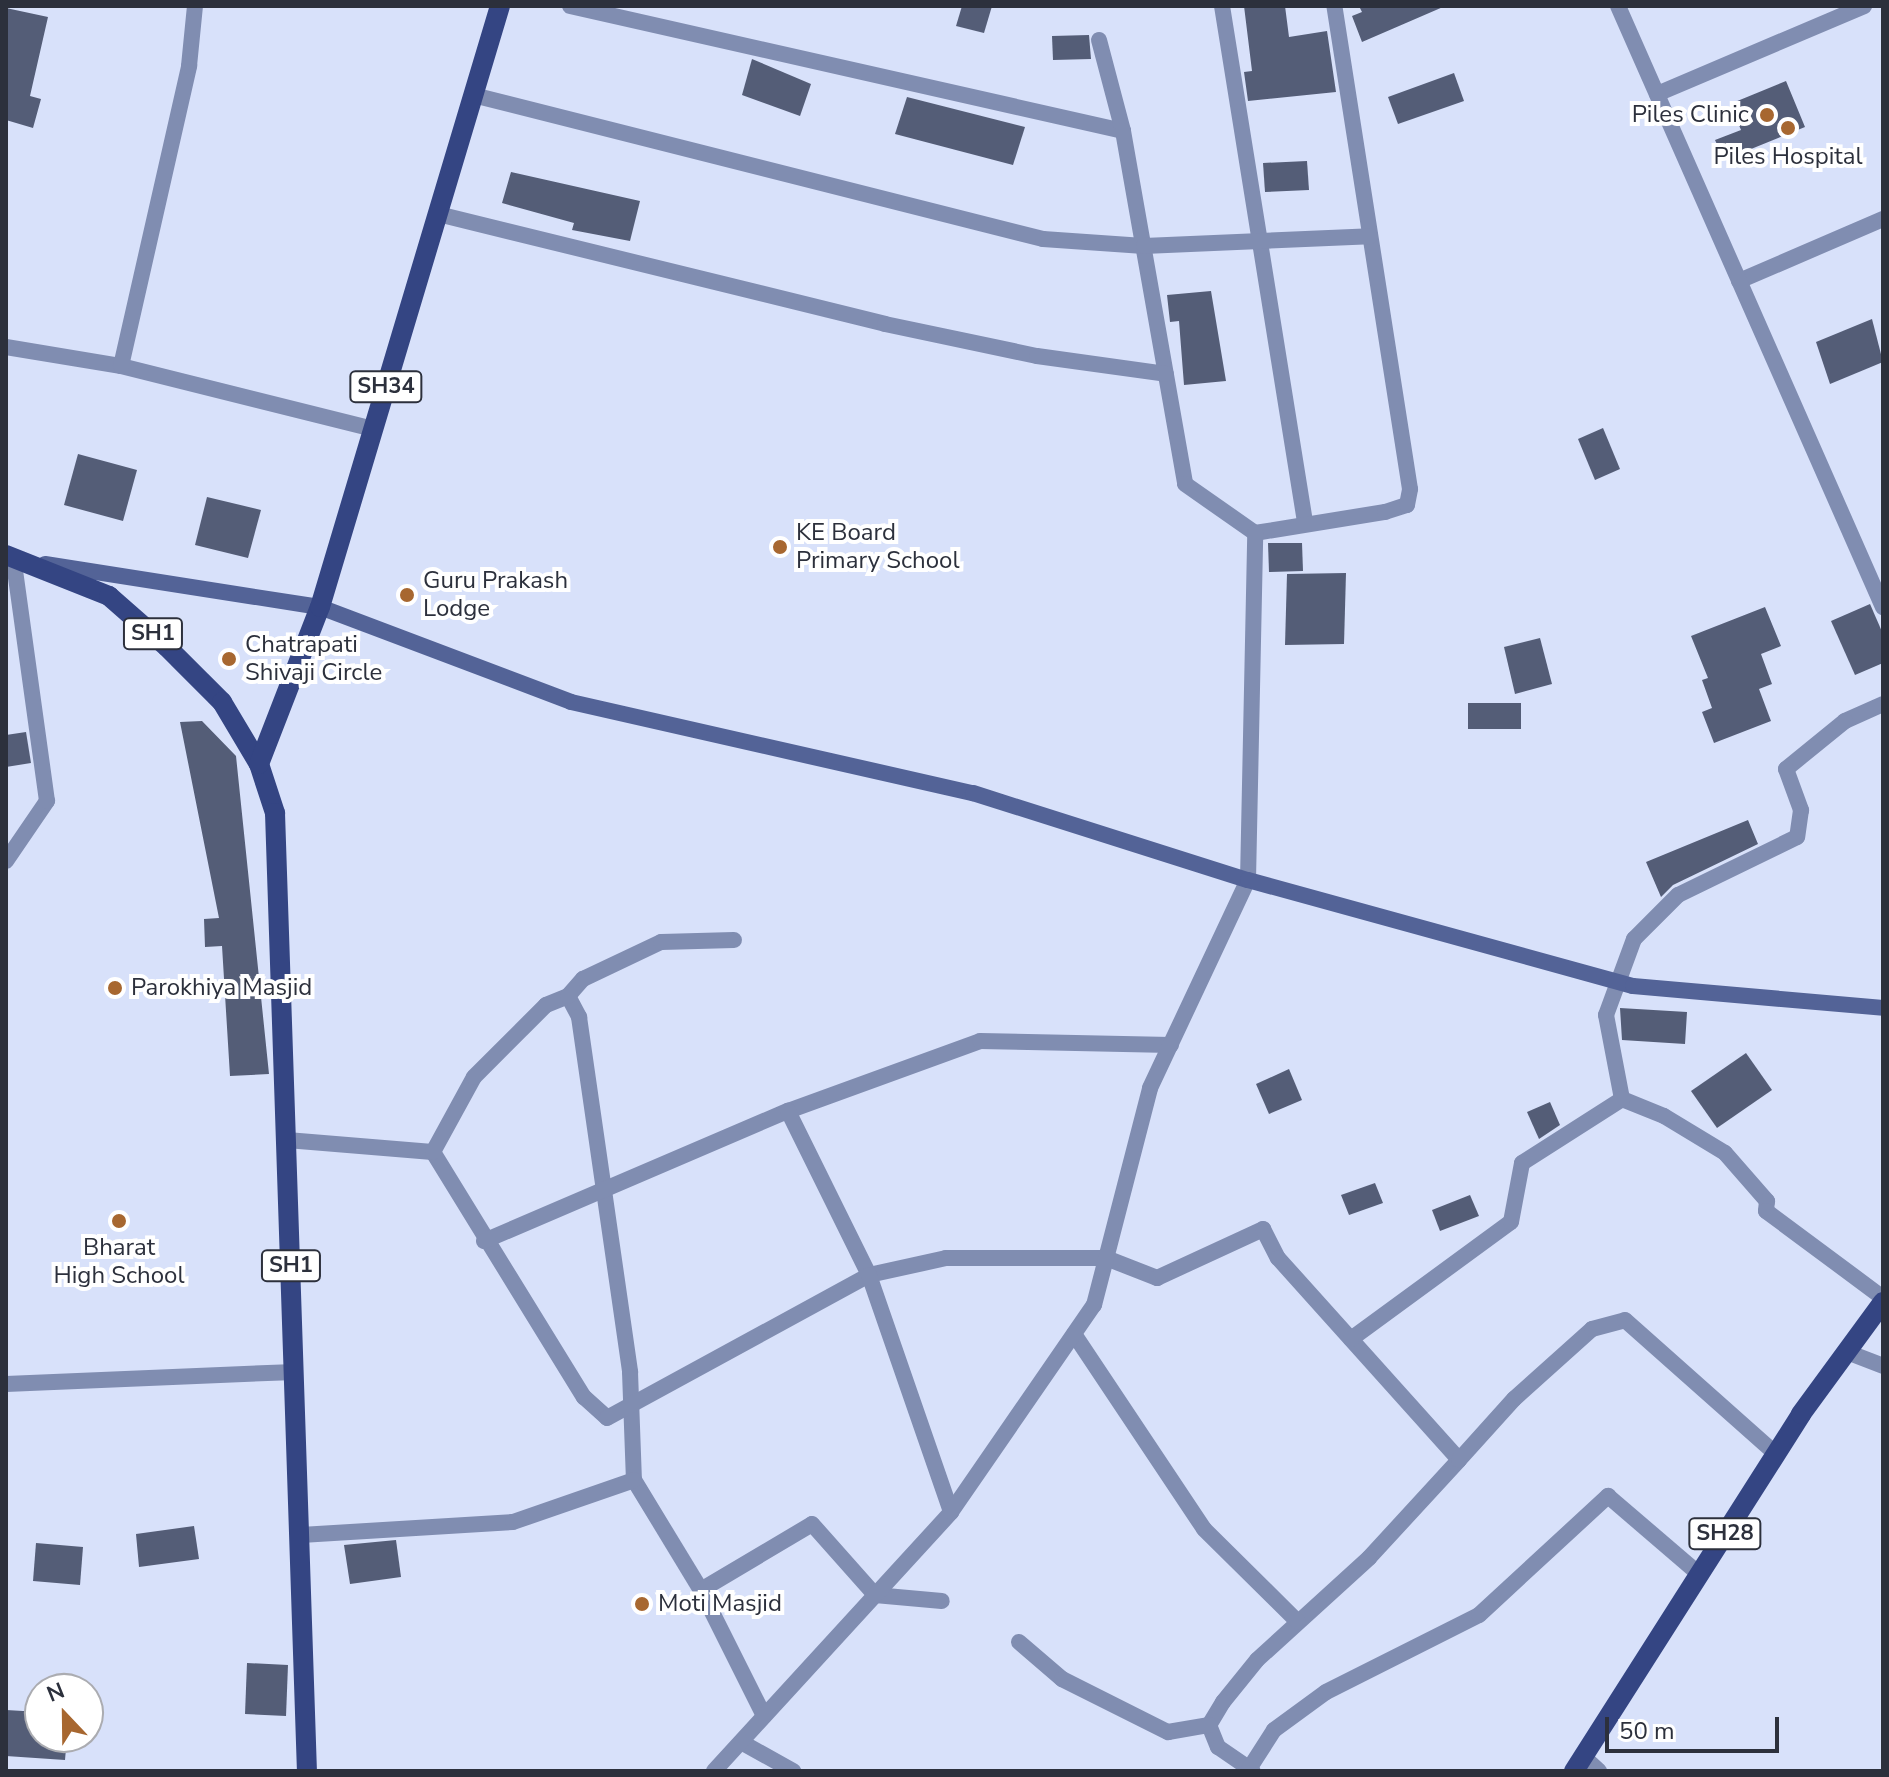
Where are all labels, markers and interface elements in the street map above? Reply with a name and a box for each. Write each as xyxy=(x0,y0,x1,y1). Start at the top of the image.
place label: Piles Clinic xyxy=(1632,101,1749,129)
marker: Piles Clinic xyxy=(1756,104,1778,126)
marker: Piles Hospital xyxy=(1777,117,1799,139)
place label: Piles Hospital xyxy=(1713,143,1863,171)
road number: SH34 xyxy=(348,369,424,405)
place label: KE Board Primary School xyxy=(796,519,959,575)
marker: KE Board Primary School xyxy=(771,538,789,556)
place label: Guru Prakash Lodge xyxy=(423,567,568,623)
marker: Guru Prakash Lodge xyxy=(398,586,416,604)
road number: SH1 xyxy=(121,616,185,652)
place label: Chatrapati Shivaji Circle xyxy=(245,631,382,687)
marker: Chatrapati Shivaji Circle xyxy=(220,650,238,668)
place label: Parokhiya Masjid xyxy=(131,974,312,1002)
marker: Parokhiya Masjid xyxy=(106,979,124,997)
marker: Bharat High School xyxy=(110,1212,128,1230)
place label: Bharat High School xyxy=(54,1234,184,1290)
road number: SH1 xyxy=(259,1248,323,1284)
road number: SH28 xyxy=(1687,1516,1763,1552)
place label: Moti Masjid xyxy=(658,1590,782,1618)
marker: Moti Masjid xyxy=(633,1595,651,1613)
north arrow xyxy=(24,1673,104,1753)
text: N xyxy=(43,1676,69,1710)
scale bar xyxy=(1609,1701,1783,1751)
text: 50 m xyxy=(1619,1715,1675,1747)

